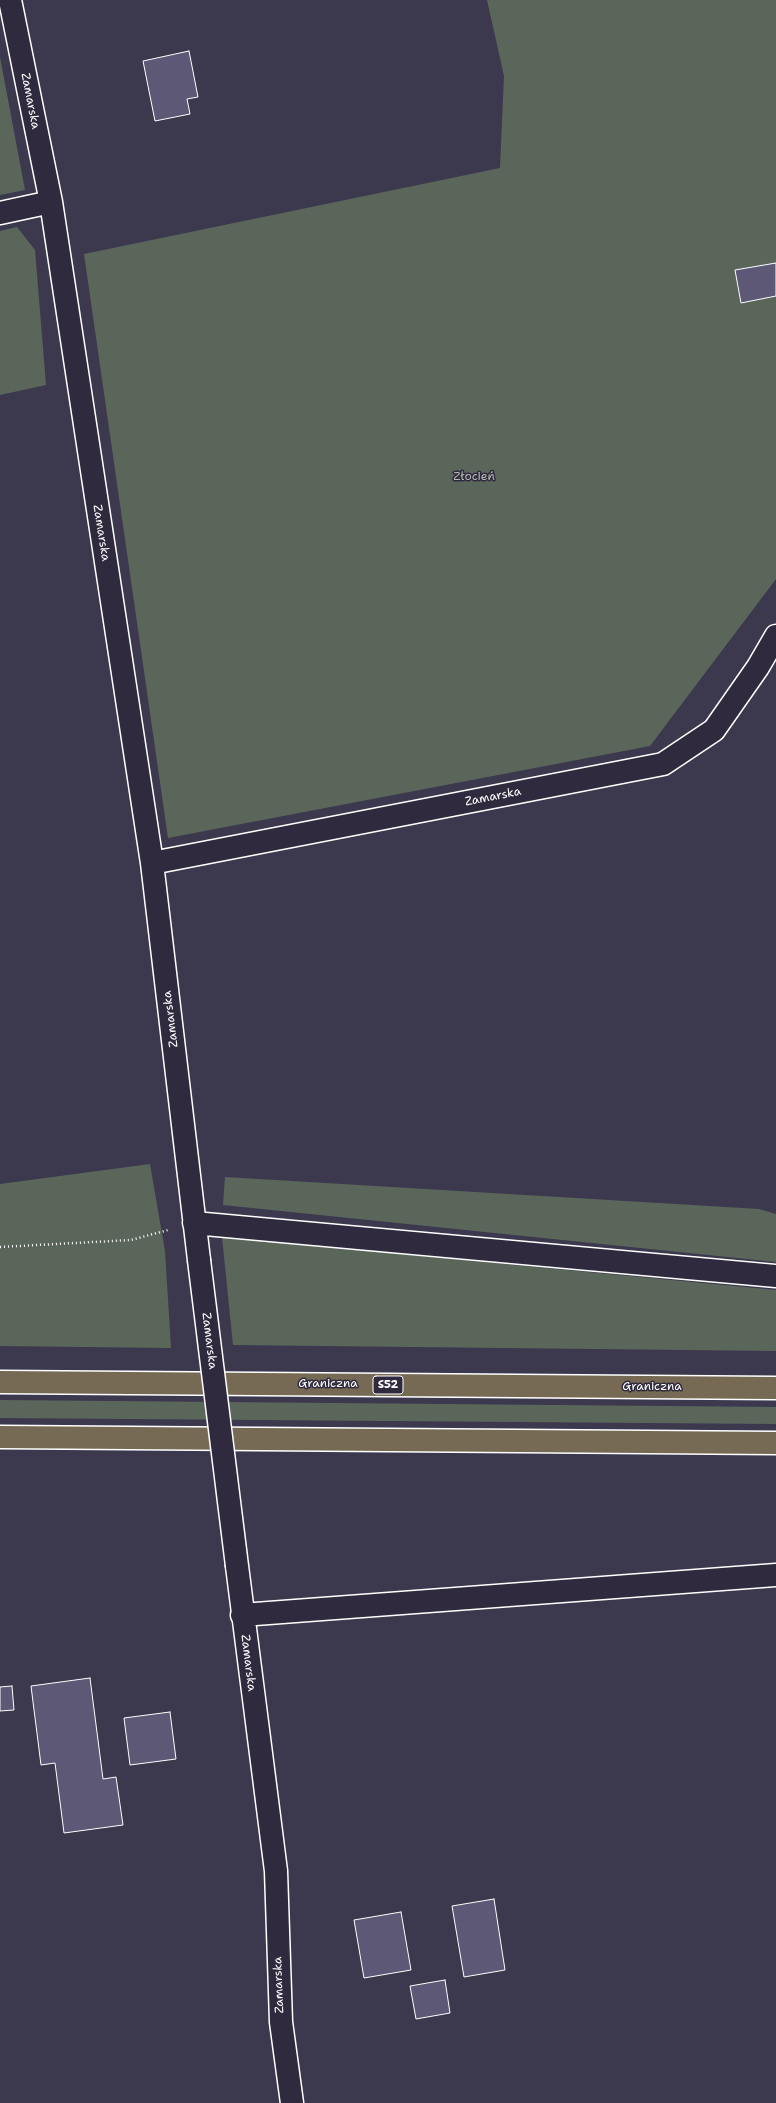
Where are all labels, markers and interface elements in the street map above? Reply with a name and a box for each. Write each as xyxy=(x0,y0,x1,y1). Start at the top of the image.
street label: Zamarska xyxy=(17,72,43,130)
park label: Złocień xyxy=(453,470,495,484)
street label: Zamarska xyxy=(89,504,113,562)
street label: Zamarska xyxy=(464,784,522,810)
street label: Zamarska xyxy=(160,990,182,1048)
street label: Zamarska xyxy=(198,1312,220,1370)
road number: S52 xyxy=(373,1376,403,1394)
street label: Graniczna xyxy=(298,1377,358,1391)
street label: Graniczna xyxy=(622,1380,682,1394)
street label: Zamarska xyxy=(237,1634,259,1692)
street label: Zamarska xyxy=(271,1956,287,2014)

